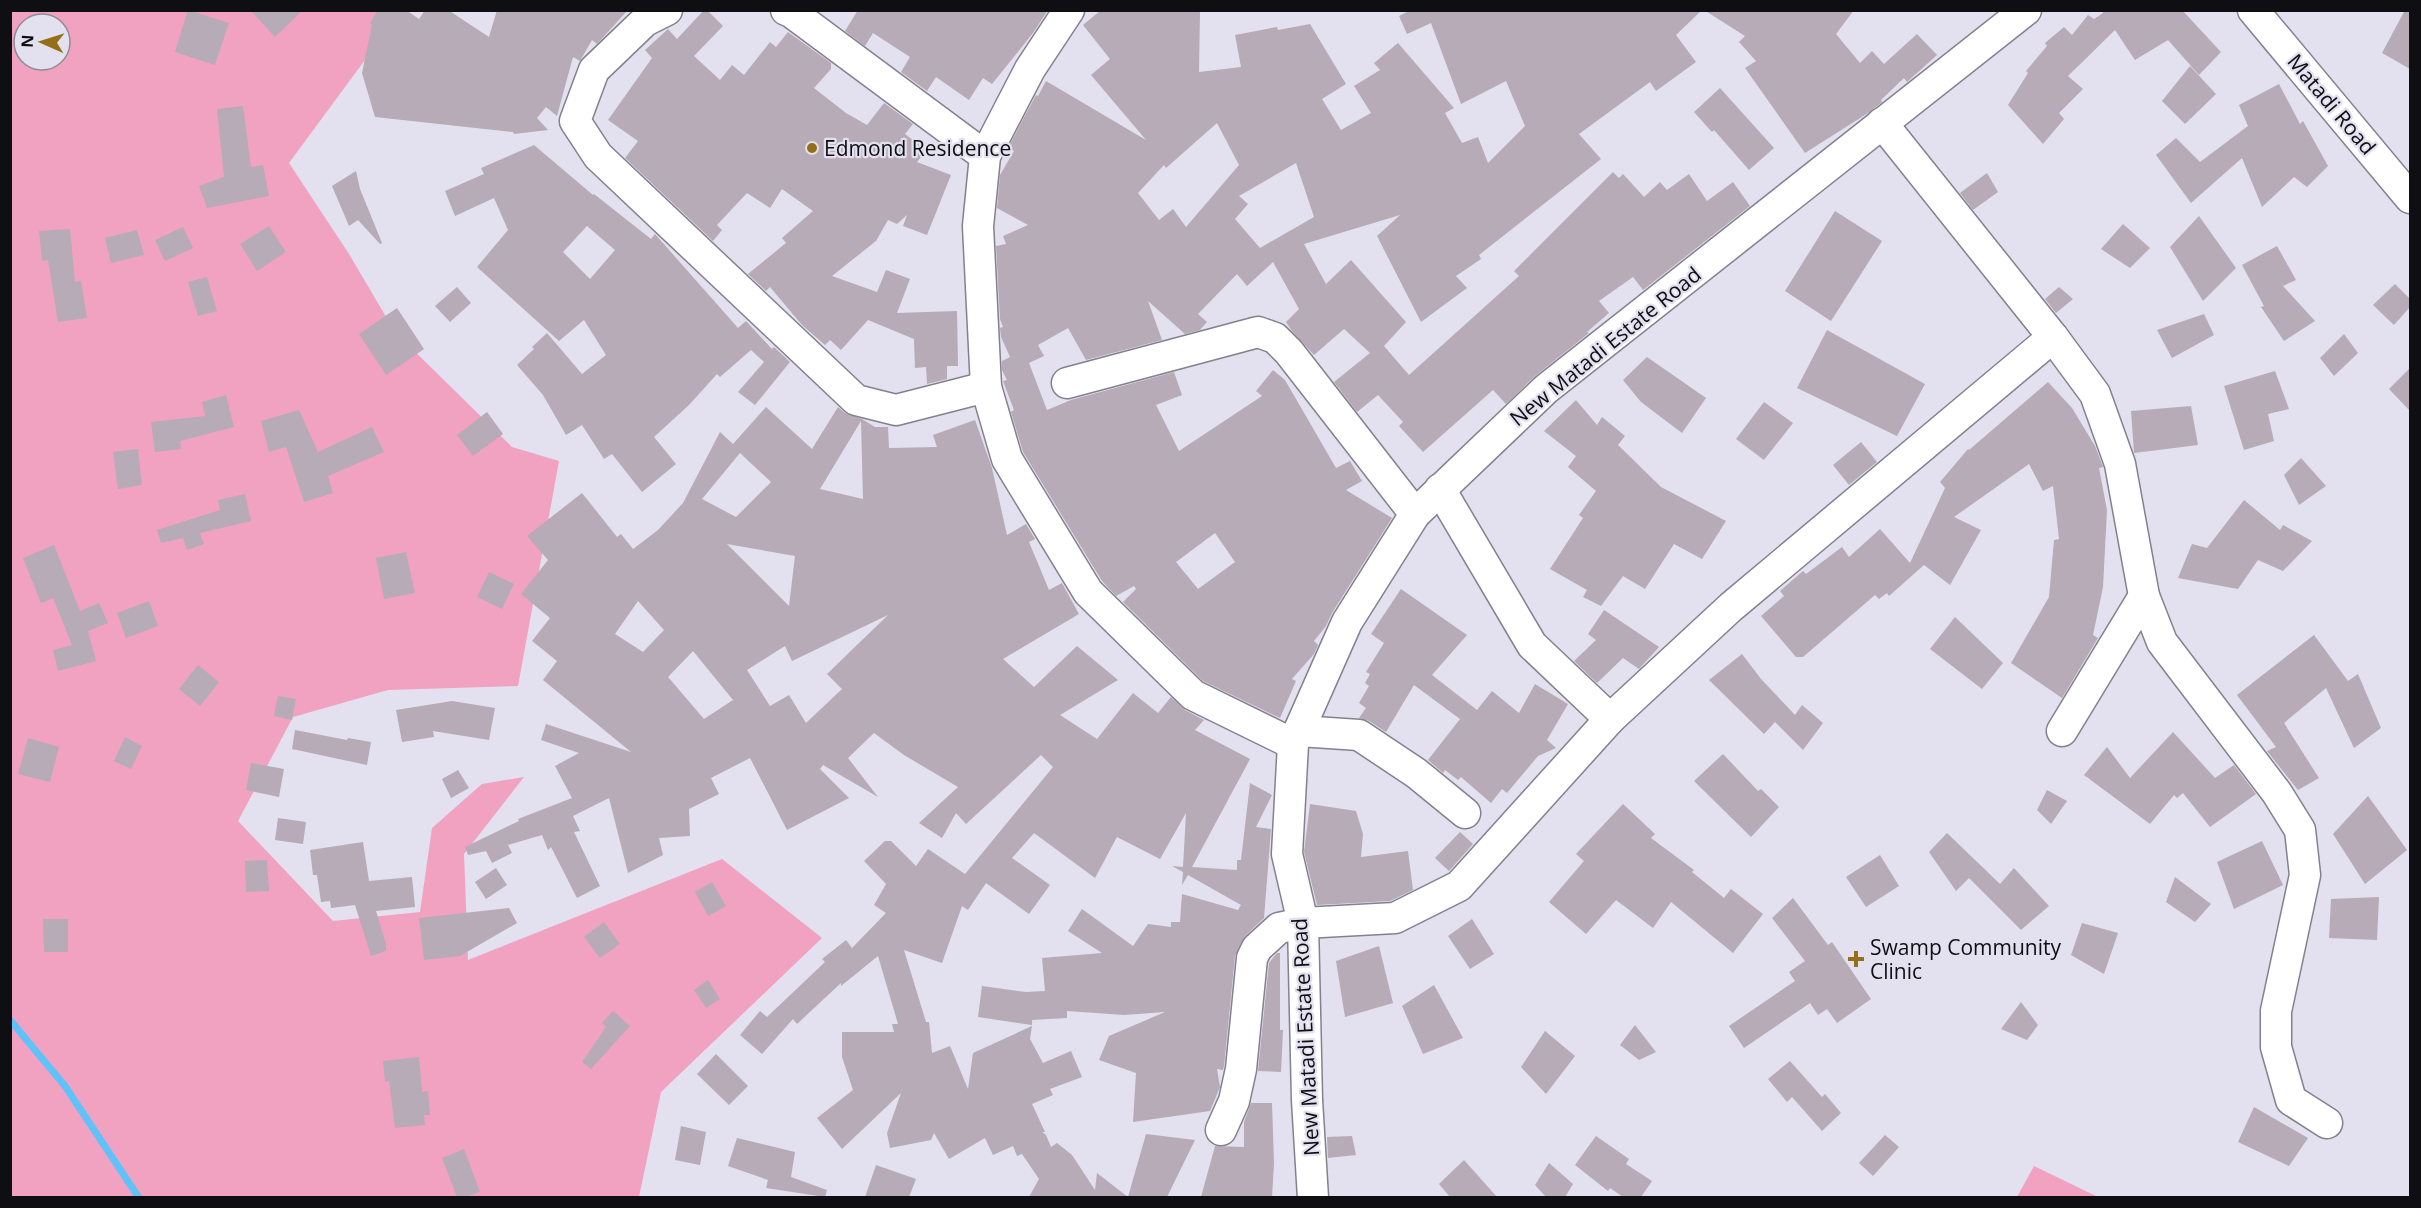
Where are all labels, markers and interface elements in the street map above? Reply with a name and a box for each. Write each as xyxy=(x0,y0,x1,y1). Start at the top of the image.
north arrow xyxy=(12,12,72,72)
text: N xyxy=(16,34,38,48)
street label: Matadi Road xyxy=(2282,48,2382,160)
place label: Edmond Residence xyxy=(824,134,1011,162)
marker: Edmond Residence xyxy=(805,141,819,155)
street label: New Matadi Estate Road xyxy=(1504,260,1706,432)
street label: New Matadi Estate Road xyxy=(1285,917,1325,1157)
place label: Swamp Community Clinic xyxy=(1870,933,2061,985)
marker: Swamp Community Clinic xyxy=(1847,950,1865,968)

